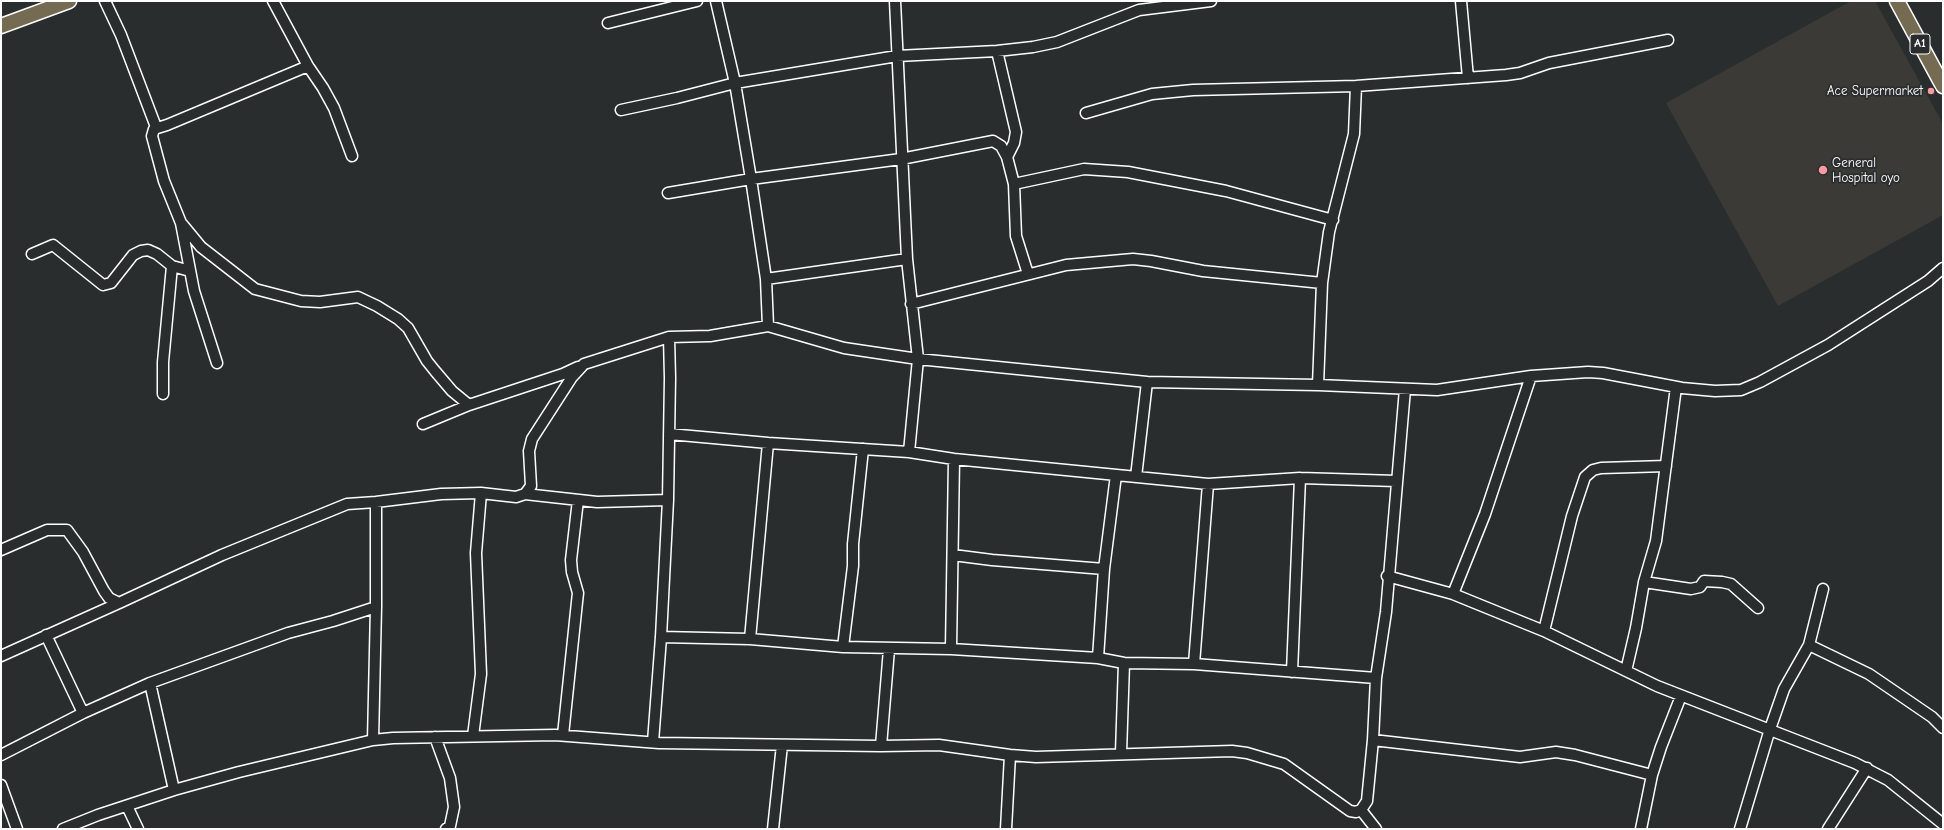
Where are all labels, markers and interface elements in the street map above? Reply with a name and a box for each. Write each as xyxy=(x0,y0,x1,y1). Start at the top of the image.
road number: A1 xyxy=(1910,34,1930,54)
place label: Ace Supermarket xyxy=(1827,83,1923,99)
marker: Ace Supermarket xyxy=(1926,86,1936,96)
place label: General Hospital oyo xyxy=(1832,155,1900,186)
marker: General Hospital oyo xyxy=(1817,164,1829,176)

